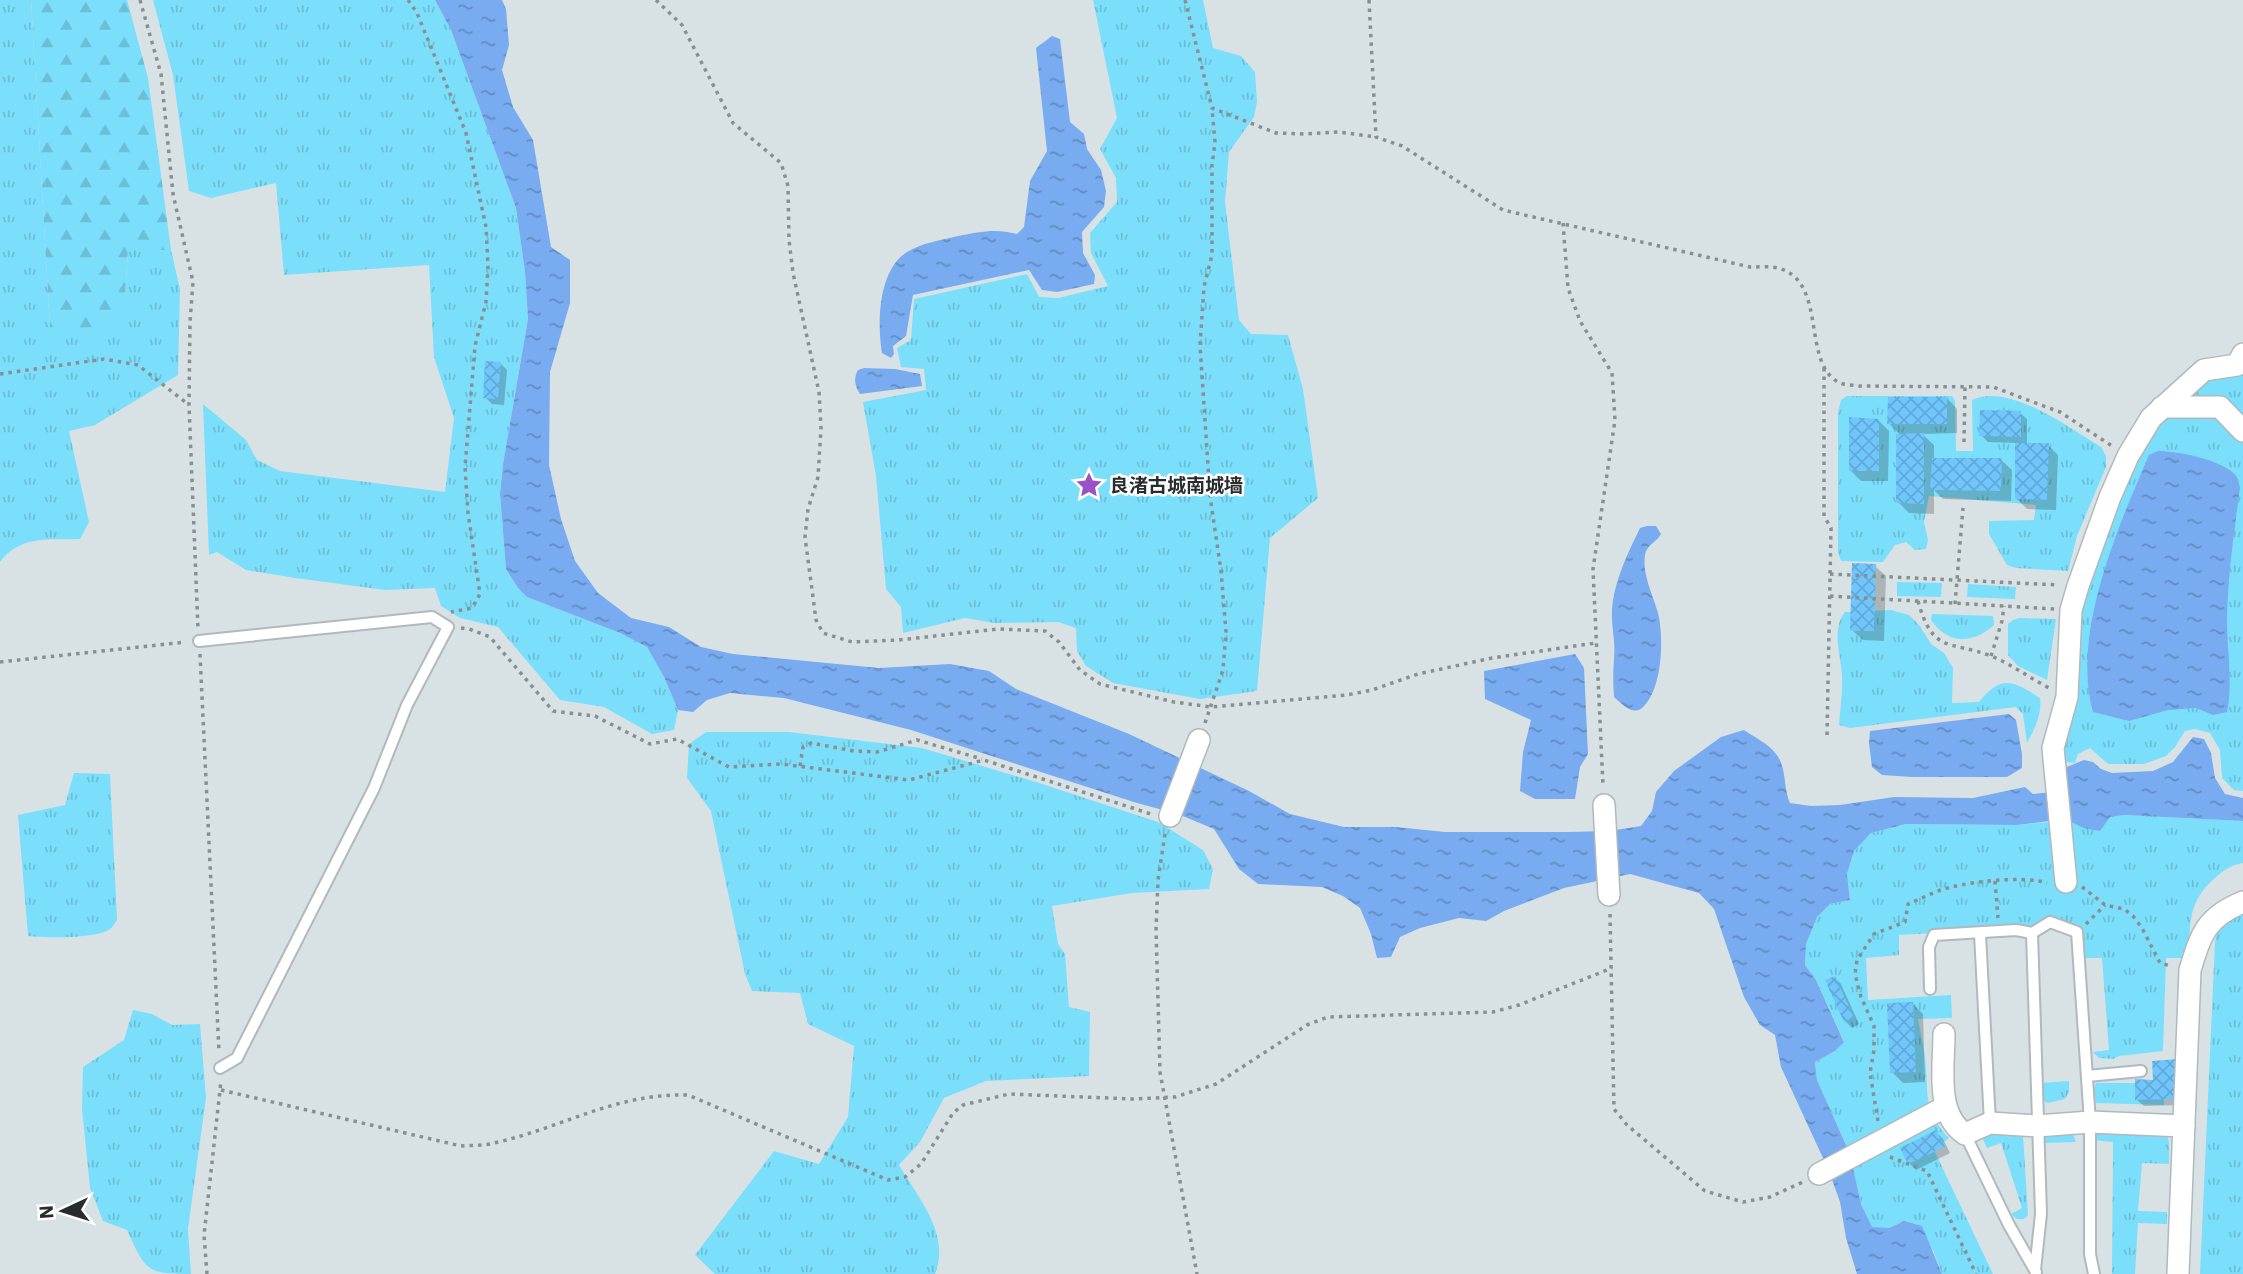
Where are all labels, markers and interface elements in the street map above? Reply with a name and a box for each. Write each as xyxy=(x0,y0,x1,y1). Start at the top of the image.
place icon: 良渚古城南城墙 xyxy=(1074,470,1104,500)
place label: 良渚古城南城墙 xyxy=(1110,473,1243,497)
north arrow xyxy=(28,1176,98,1246)
text: N xyxy=(34,1204,58,1220)

